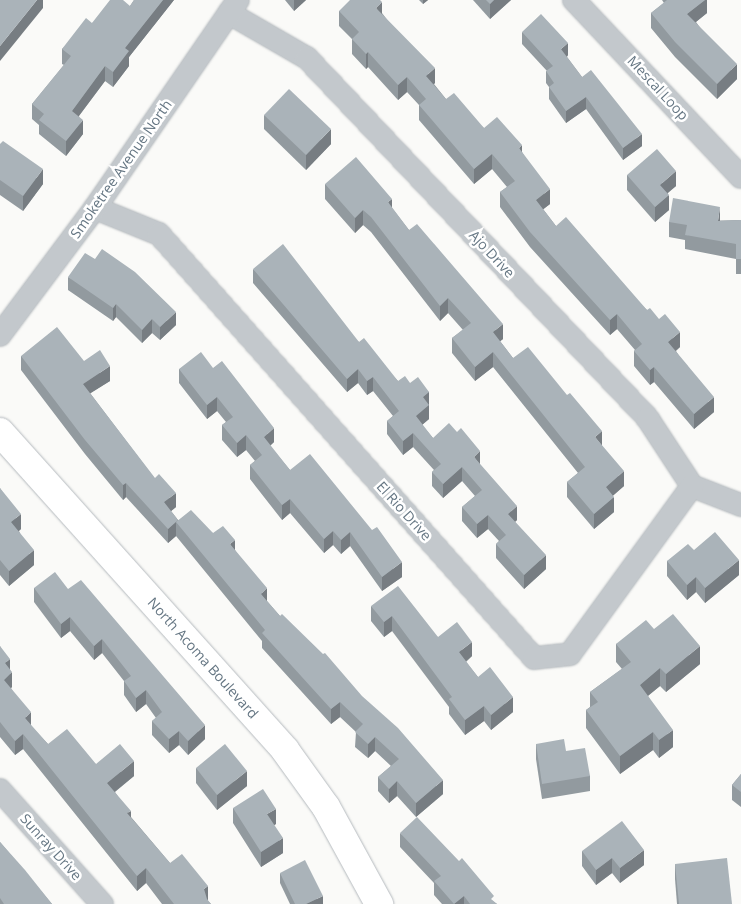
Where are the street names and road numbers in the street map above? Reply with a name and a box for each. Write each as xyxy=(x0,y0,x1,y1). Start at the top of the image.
street label: Mescal Loop xyxy=(624,52,692,124)
street label: Smoketree Avenue North xyxy=(67,97,175,241)
street label: Ajo Drive xyxy=(466,227,518,281)
street label: El Rio Drive xyxy=(373,478,435,544)
street label: North Acoma Boulevard xyxy=(144,594,262,722)
street label: Sunray Drive xyxy=(17,810,85,884)

